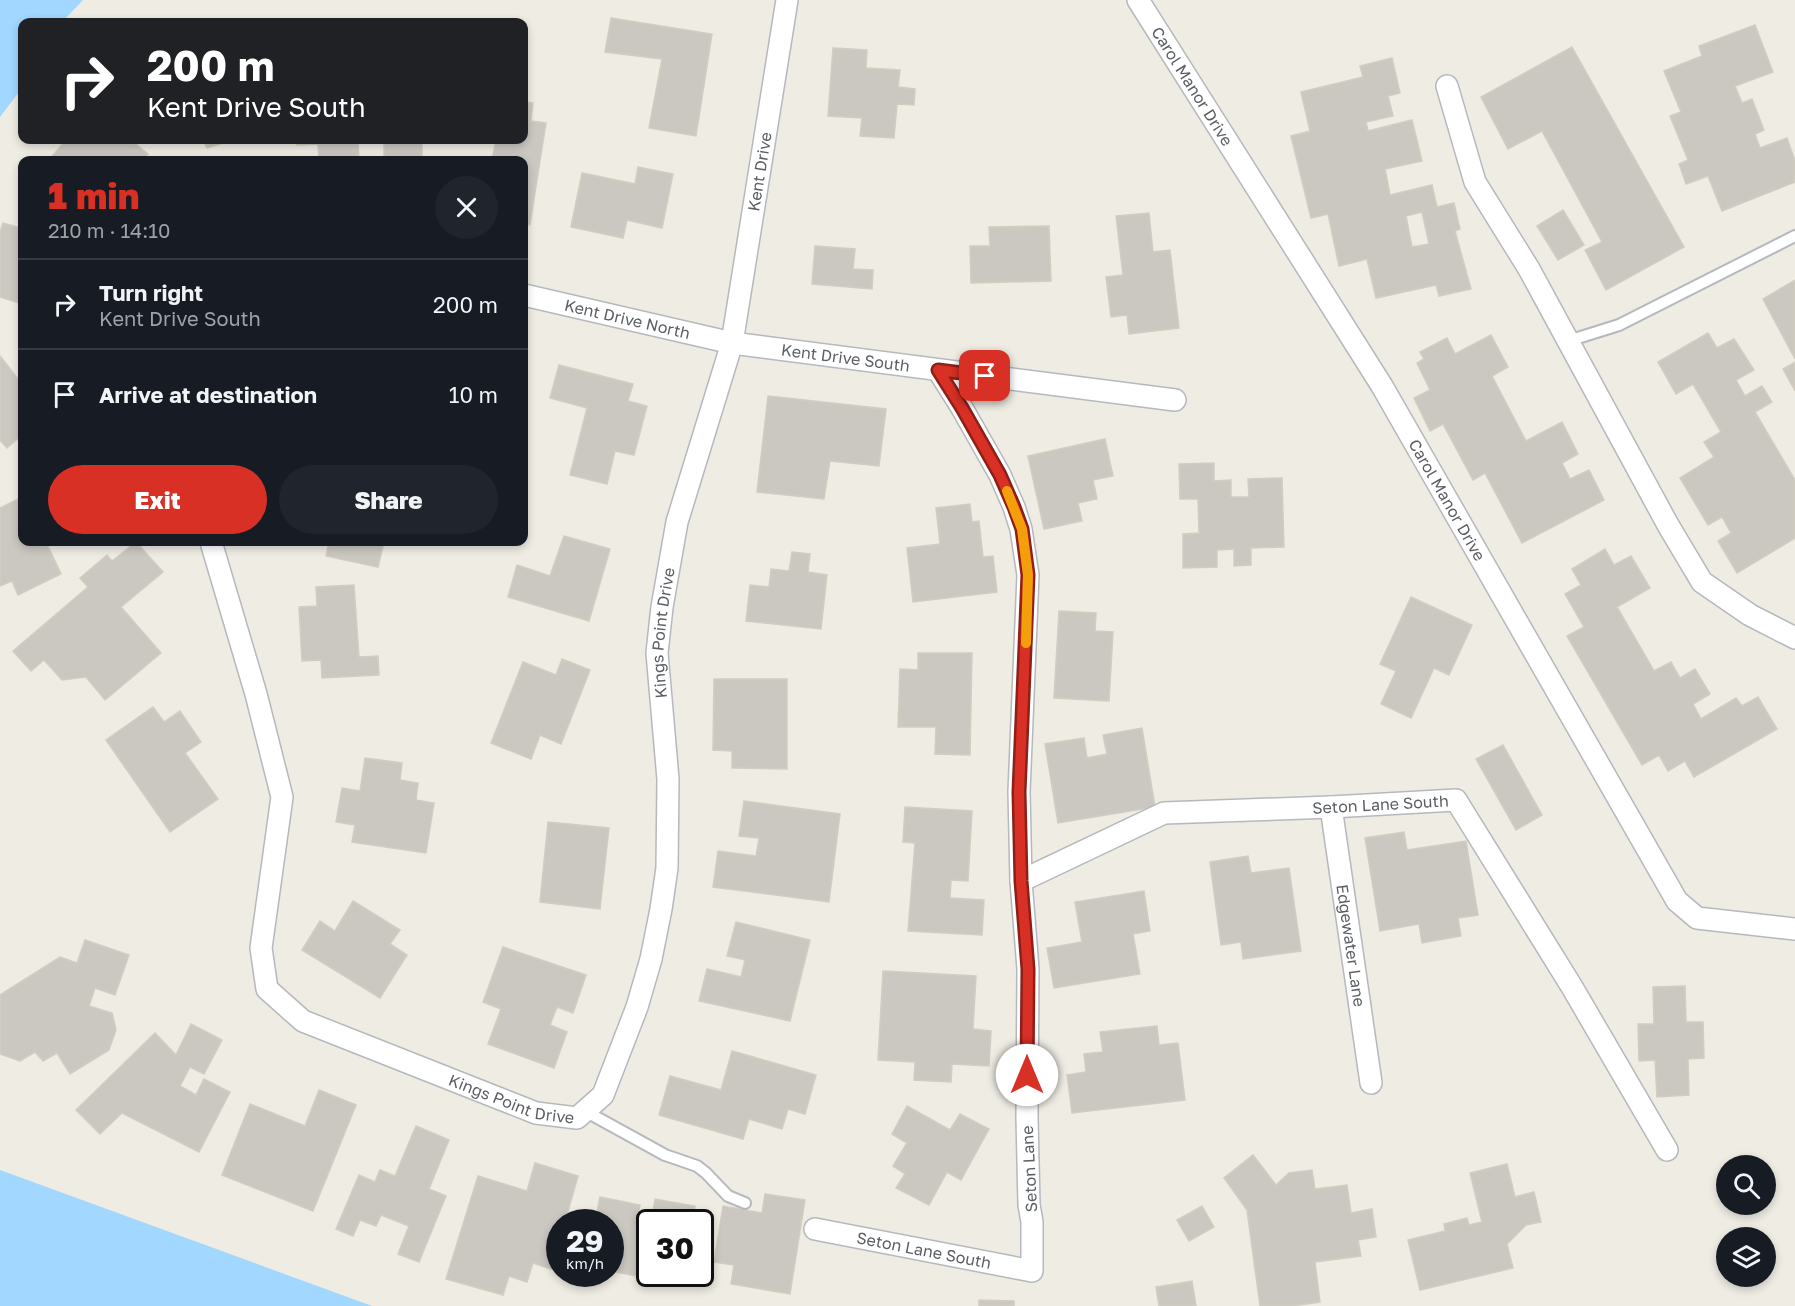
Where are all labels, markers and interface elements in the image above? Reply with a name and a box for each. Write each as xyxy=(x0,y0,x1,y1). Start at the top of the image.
street label: Carol Manor Drive xyxy=(1147,23,1238,149)
text: 200 m xyxy=(147,40,274,90)
icon: right xyxy=(48,42,126,120)
text: Kent Drive South xyxy=(147,91,366,123)
street label: Kent Drive xyxy=(743,131,776,213)
text: 1 min xyxy=(48,174,139,217)
button: close xyxy=(435,176,498,239)
text: 210 m · 14:10 xyxy=(48,218,170,242)
text: Turn right xyxy=(99,279,203,306)
icon: right xyxy=(48,288,81,321)
text: 200 m xyxy=(433,291,498,318)
street label: Kent Drive North xyxy=(562,295,692,343)
text: Kent Drive South xyxy=(99,306,261,330)
street label: Kent Drive South xyxy=(780,339,911,376)
pin xyxy=(959,350,1010,401)
icon: arrive xyxy=(968,359,1001,392)
icon: arrive xyxy=(48,378,81,411)
text: Arrive at destination xyxy=(99,381,317,408)
text: 10 m xyxy=(449,381,498,408)
street label: Carol Manor Drive xyxy=(1405,436,1490,564)
button: Exit xyxy=(48,465,267,534)
button: Share xyxy=(279,465,498,534)
street label: Kings Point Drive xyxy=(647,566,679,699)
street label: Seton Lane South xyxy=(1312,790,1449,818)
street label: Edgewater Lane xyxy=(1332,883,1370,1008)
position arrow xyxy=(995,1043,1059,1107)
street label: Kings Point Drive xyxy=(446,1070,575,1128)
street label: Seton Lane xyxy=(1017,1125,1041,1213)
map controls xyxy=(1716,1155,1776,1287)
button: search xyxy=(1716,1155,1776,1215)
speed limit sign: 30 xyxy=(636,1209,714,1287)
text: 29 xyxy=(566,1223,604,1259)
street label: Seton Lane South xyxy=(855,1227,993,1273)
button: layers xyxy=(1716,1227,1776,1287)
text: km/h xyxy=(566,1254,604,1272)

